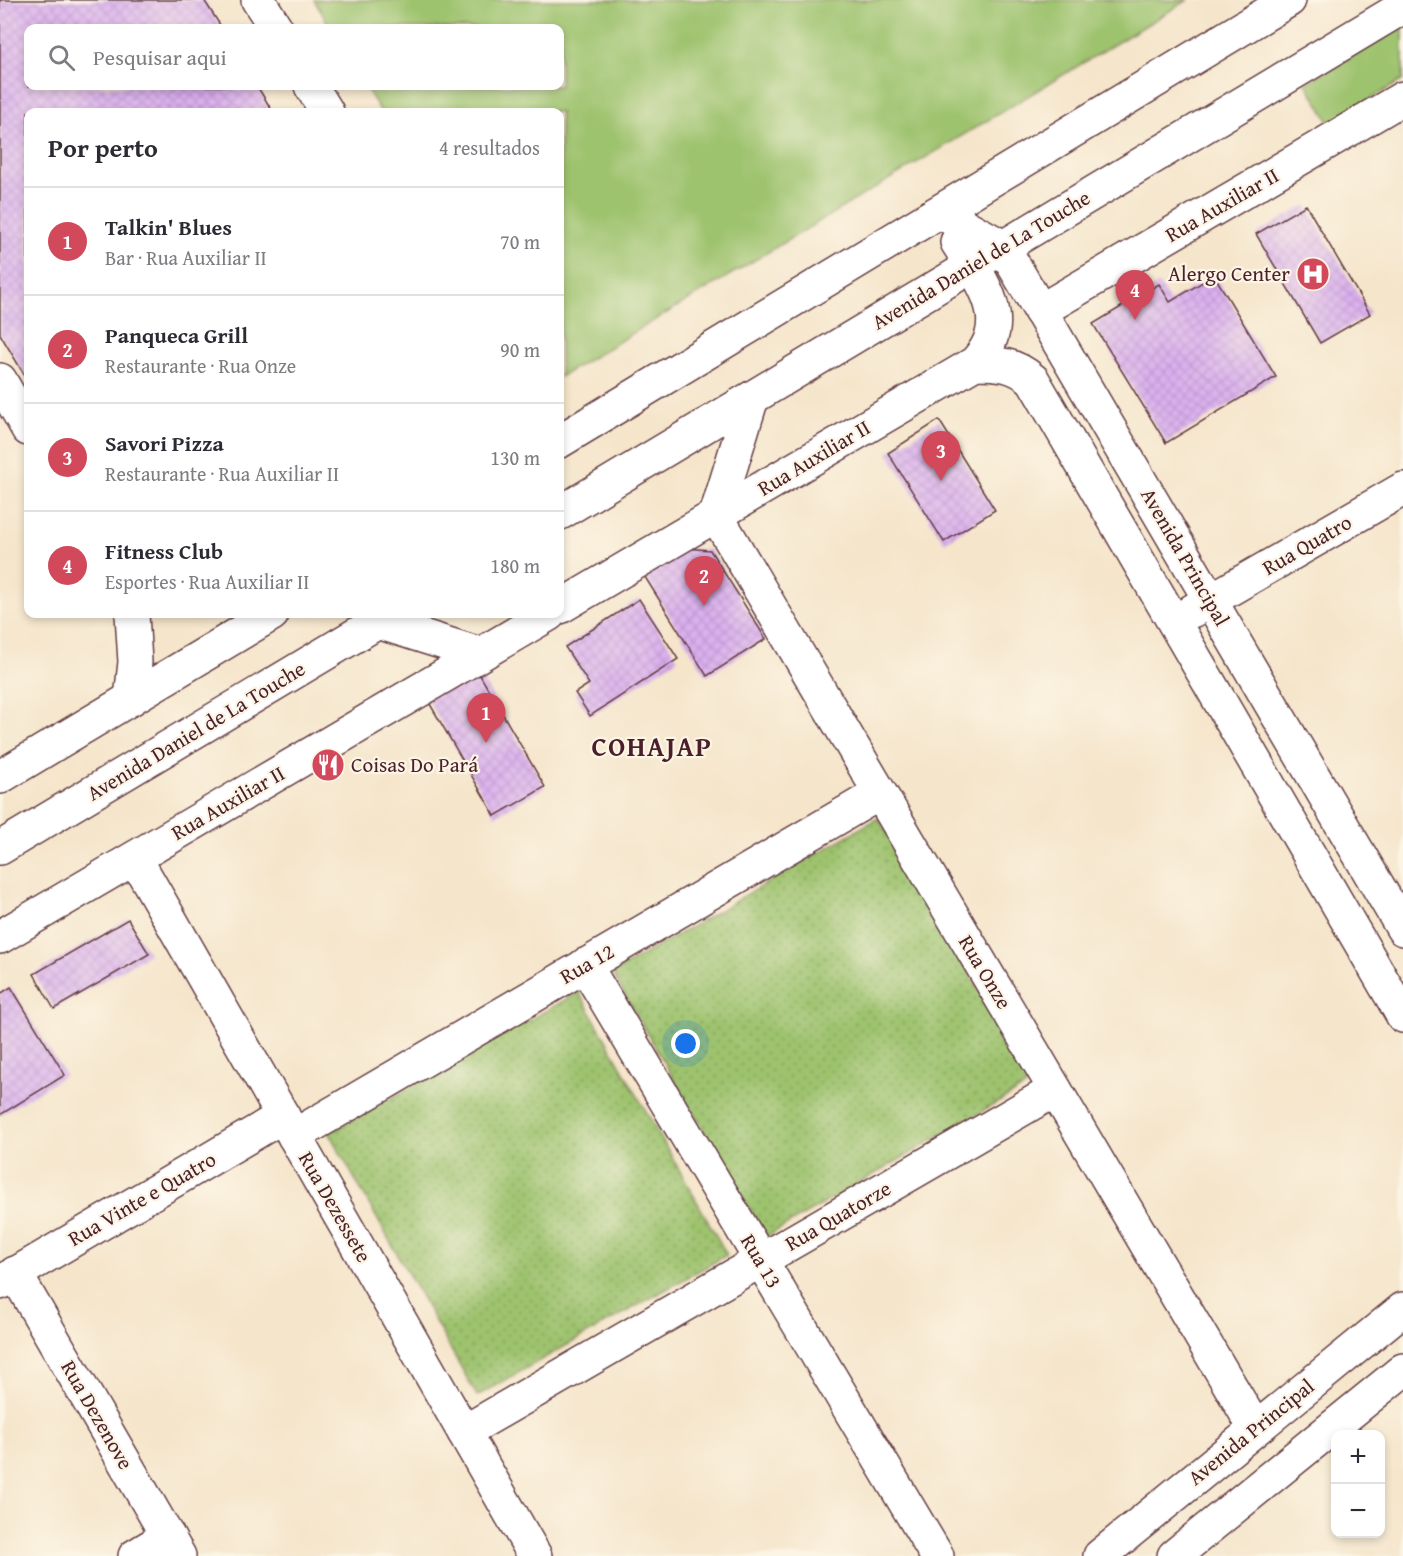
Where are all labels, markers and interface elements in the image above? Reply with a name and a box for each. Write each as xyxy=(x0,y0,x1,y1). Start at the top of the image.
search box xyxy=(24,24,564,90)
icon: search xyxy=(45,41,78,74)
text: Pesquisar aqui xyxy=(93,41,227,73)
text: Por perto xyxy=(48,128,158,167)
text: 4 resultados xyxy=(439,133,540,162)
street label: Rua Auxiliar II xyxy=(1159,159,1284,250)
street label: Avenida Daniel de La Touche xyxy=(866,182,1096,337)
text: Talkin' Blues xyxy=(105,211,232,243)
text: 1 xyxy=(62,227,73,256)
text: 70 m xyxy=(500,227,540,256)
text: Bar · Rua Auxiliar II xyxy=(105,243,267,272)
hospital icon: Alergo Center xyxy=(1295,256,1331,292)
place label: Alergo Center xyxy=(1168,258,1290,289)
pin: 4 xyxy=(1116,270,1154,320)
text: Panqueca Grill xyxy=(105,319,248,351)
text: 2 xyxy=(62,335,73,364)
text: 90 m xyxy=(500,335,540,364)
text: Restaurante · Rua Onze xyxy=(105,351,296,380)
street label: Rua Auxiliar II xyxy=(751,412,876,503)
text: Savori Pizza xyxy=(105,427,224,459)
pin: 3 xyxy=(922,432,960,481)
text: 3 xyxy=(62,443,73,472)
text: 130 m xyxy=(490,443,540,472)
text: Restaurante · Rua Auxiliar II xyxy=(105,459,339,488)
street label: Avenida Principal xyxy=(1133,482,1238,632)
street label: Rua Quatro xyxy=(1256,507,1357,583)
text: Fitness Club xyxy=(105,535,223,567)
text: 4 xyxy=(62,551,73,580)
text: 180 m xyxy=(490,551,540,580)
pin: 2 xyxy=(684,556,724,606)
text: Esportes · Rua Auxiliar II xyxy=(105,567,309,596)
street label: Avenida Daniel de La Touche xyxy=(81,653,311,808)
pin: 1 xyxy=(466,694,506,743)
district label: COHAJAP xyxy=(592,726,712,766)
restaurant icon: Coisas Do Pará xyxy=(310,747,346,783)
place label: Coisas Do Pará xyxy=(351,749,478,780)
street label: Rua Auxiliar II xyxy=(165,757,290,848)
street label: Rua Onze xyxy=(951,929,1020,1015)
street label: Rua 12 xyxy=(554,936,620,992)
your location xyxy=(671,1029,700,1058)
street label: Rua Vinte e Quatro xyxy=(62,1144,222,1254)
street label: Rua Dezessete xyxy=(291,1146,380,1268)
street label: Rua Quatorze xyxy=(779,1173,897,1258)
street label: Rua 13 xyxy=(733,1228,790,1294)
street label: Rua Dezenove xyxy=(54,1354,141,1475)
street label: Avenida Principal xyxy=(1181,1371,1321,1492)
map controls xyxy=(1331,1430,1385,1538)
button: + xyxy=(1331,1430,1385,1484)
button: − xyxy=(1331,1484,1385,1538)

